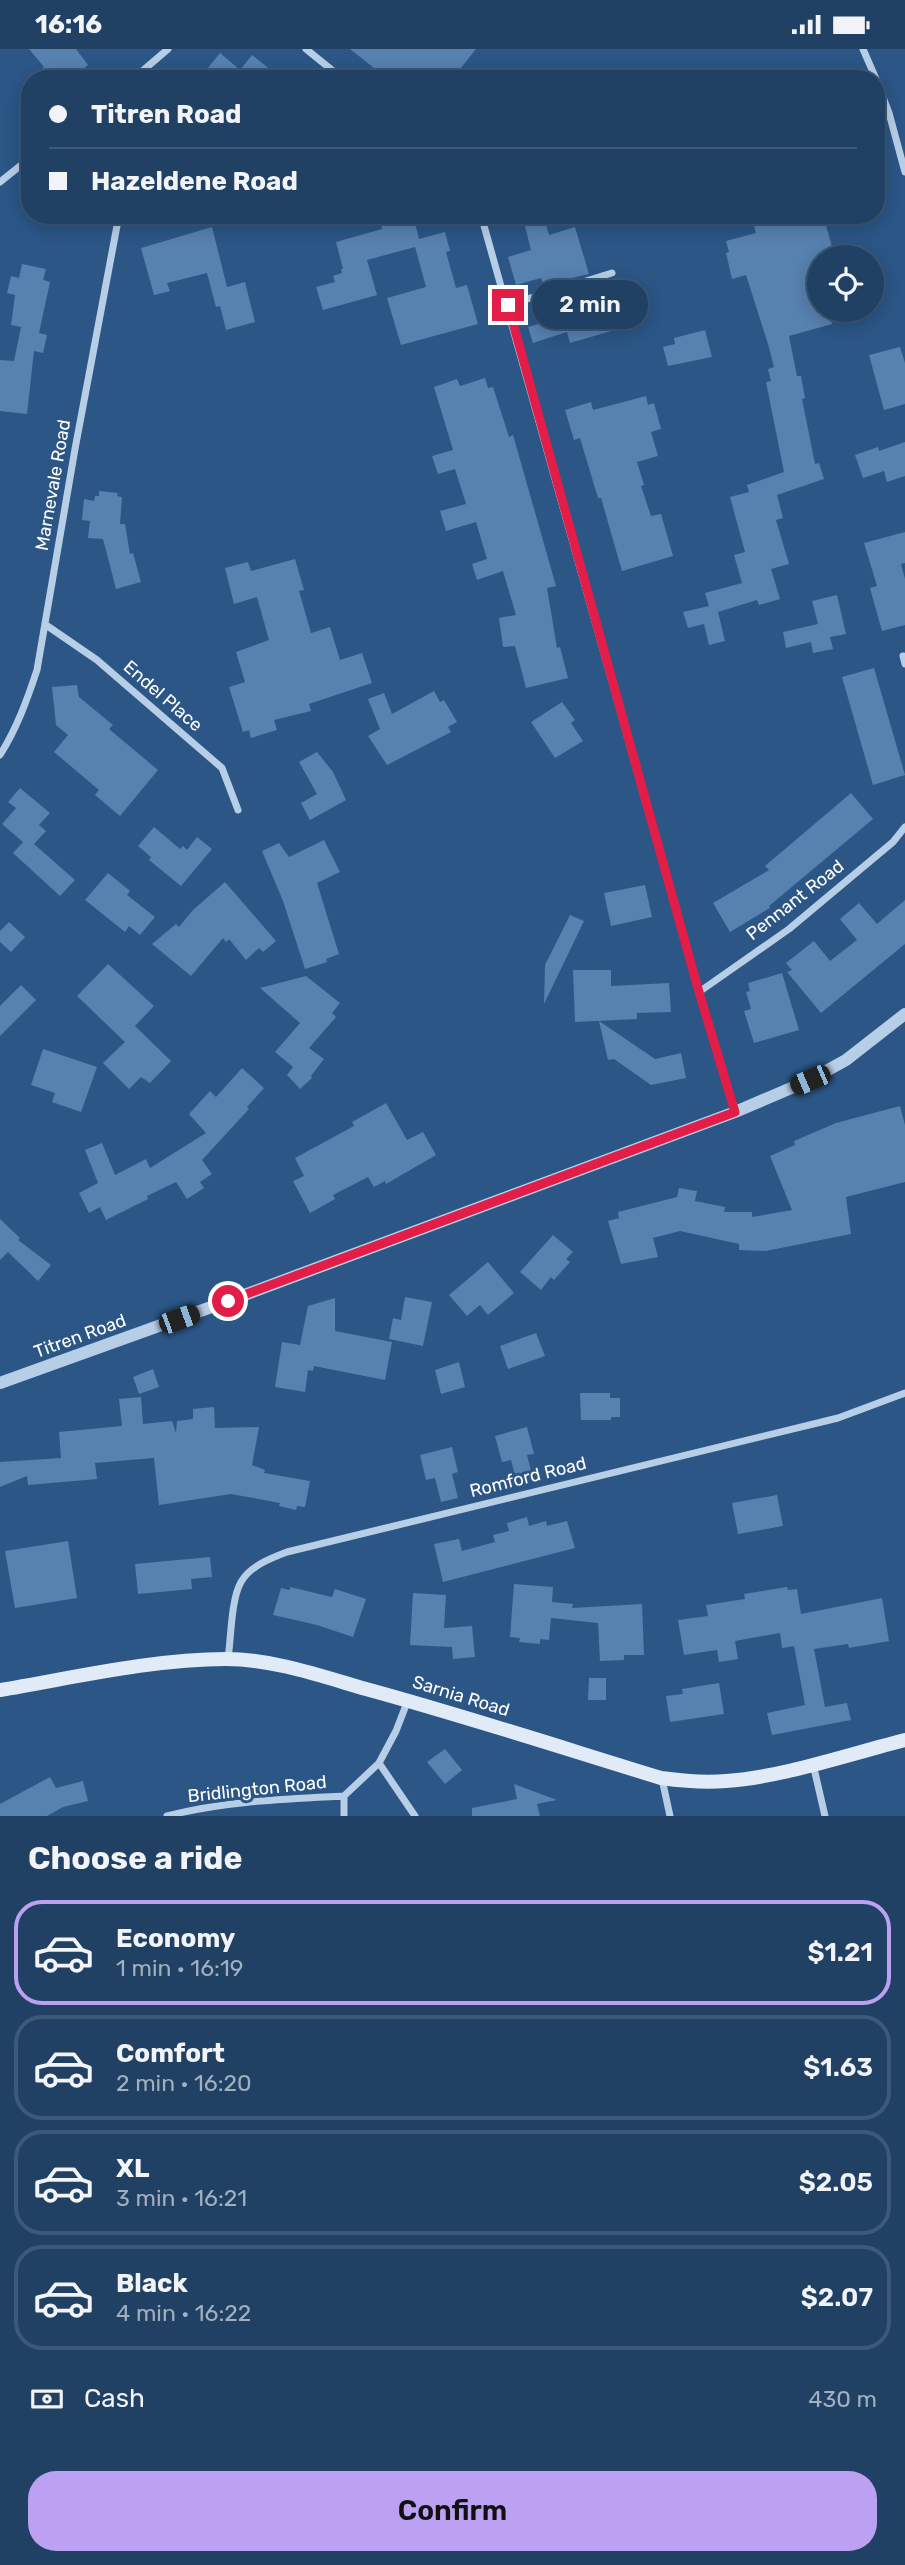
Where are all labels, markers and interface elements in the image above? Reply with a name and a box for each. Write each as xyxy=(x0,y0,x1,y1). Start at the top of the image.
text: 16:16 xyxy=(35,9,102,40)
text: Titren Road xyxy=(91,99,242,130)
text: Hazeldene Road xyxy=(91,166,298,197)
map controls xyxy=(807,245,884,322)
button: locate xyxy=(807,245,884,322)
callout: 2 min xyxy=(532,281,648,329)
route end xyxy=(492,289,524,321)
text: 2 min xyxy=(559,290,621,318)
street label: Marnevale Road xyxy=(31,418,75,552)
street label: Endel Place xyxy=(119,656,207,736)
street label: Pennant Road xyxy=(742,855,848,945)
car xyxy=(787,1062,834,1098)
route start xyxy=(212,1285,244,1317)
car xyxy=(156,1302,203,1336)
street label: Titren Road xyxy=(31,1309,129,1363)
street label: Romford Road xyxy=(467,1452,589,1502)
street label: Sarnia Road xyxy=(410,1671,512,1721)
street label: Bridlington Road xyxy=(186,1771,328,1807)
text: Choose a ride xyxy=(28,1839,242,1877)
icon: car xyxy=(32,1921,95,1984)
text: Economy xyxy=(116,1923,235,1954)
text: $1.21 xyxy=(807,1937,873,1968)
text: 1 min · 16:19 xyxy=(116,1954,243,1982)
icon: car xyxy=(32,2036,95,2099)
text: Comfort xyxy=(116,2038,225,2069)
text: $1.63 xyxy=(803,2052,873,2083)
text: 2 min · 16:20 xyxy=(116,2069,252,2097)
icon: car xyxy=(32,2151,95,2214)
text: XL xyxy=(116,2153,149,2184)
text: $2.05 xyxy=(799,2167,873,2198)
text: 3 min · 16:21 xyxy=(116,2184,247,2212)
icon: car xyxy=(32,2266,95,2329)
text: Black xyxy=(116,2268,188,2299)
text: $2.07 xyxy=(801,2282,873,2313)
text: 4 min · 16:22 xyxy=(116,2299,251,2327)
icon: cash xyxy=(28,2380,66,2418)
text: Cash xyxy=(84,2383,145,2414)
text: 430 m xyxy=(808,2385,877,2413)
button: Confirm xyxy=(28,2471,877,2551)

